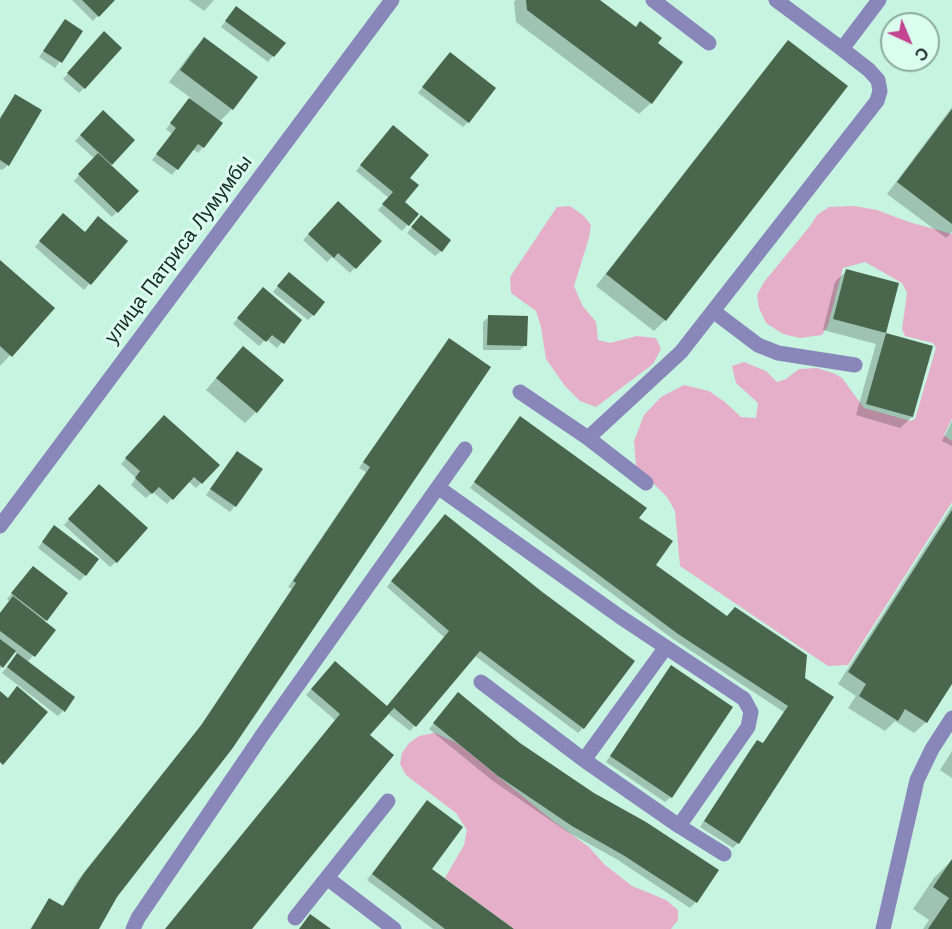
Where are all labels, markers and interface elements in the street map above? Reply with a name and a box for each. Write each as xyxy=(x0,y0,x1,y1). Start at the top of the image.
north arrow xyxy=(880,12,940,72)
text: С xyxy=(911,44,932,64)
street label: улица Патриса Лумумбы xyxy=(100,151,258,349)

